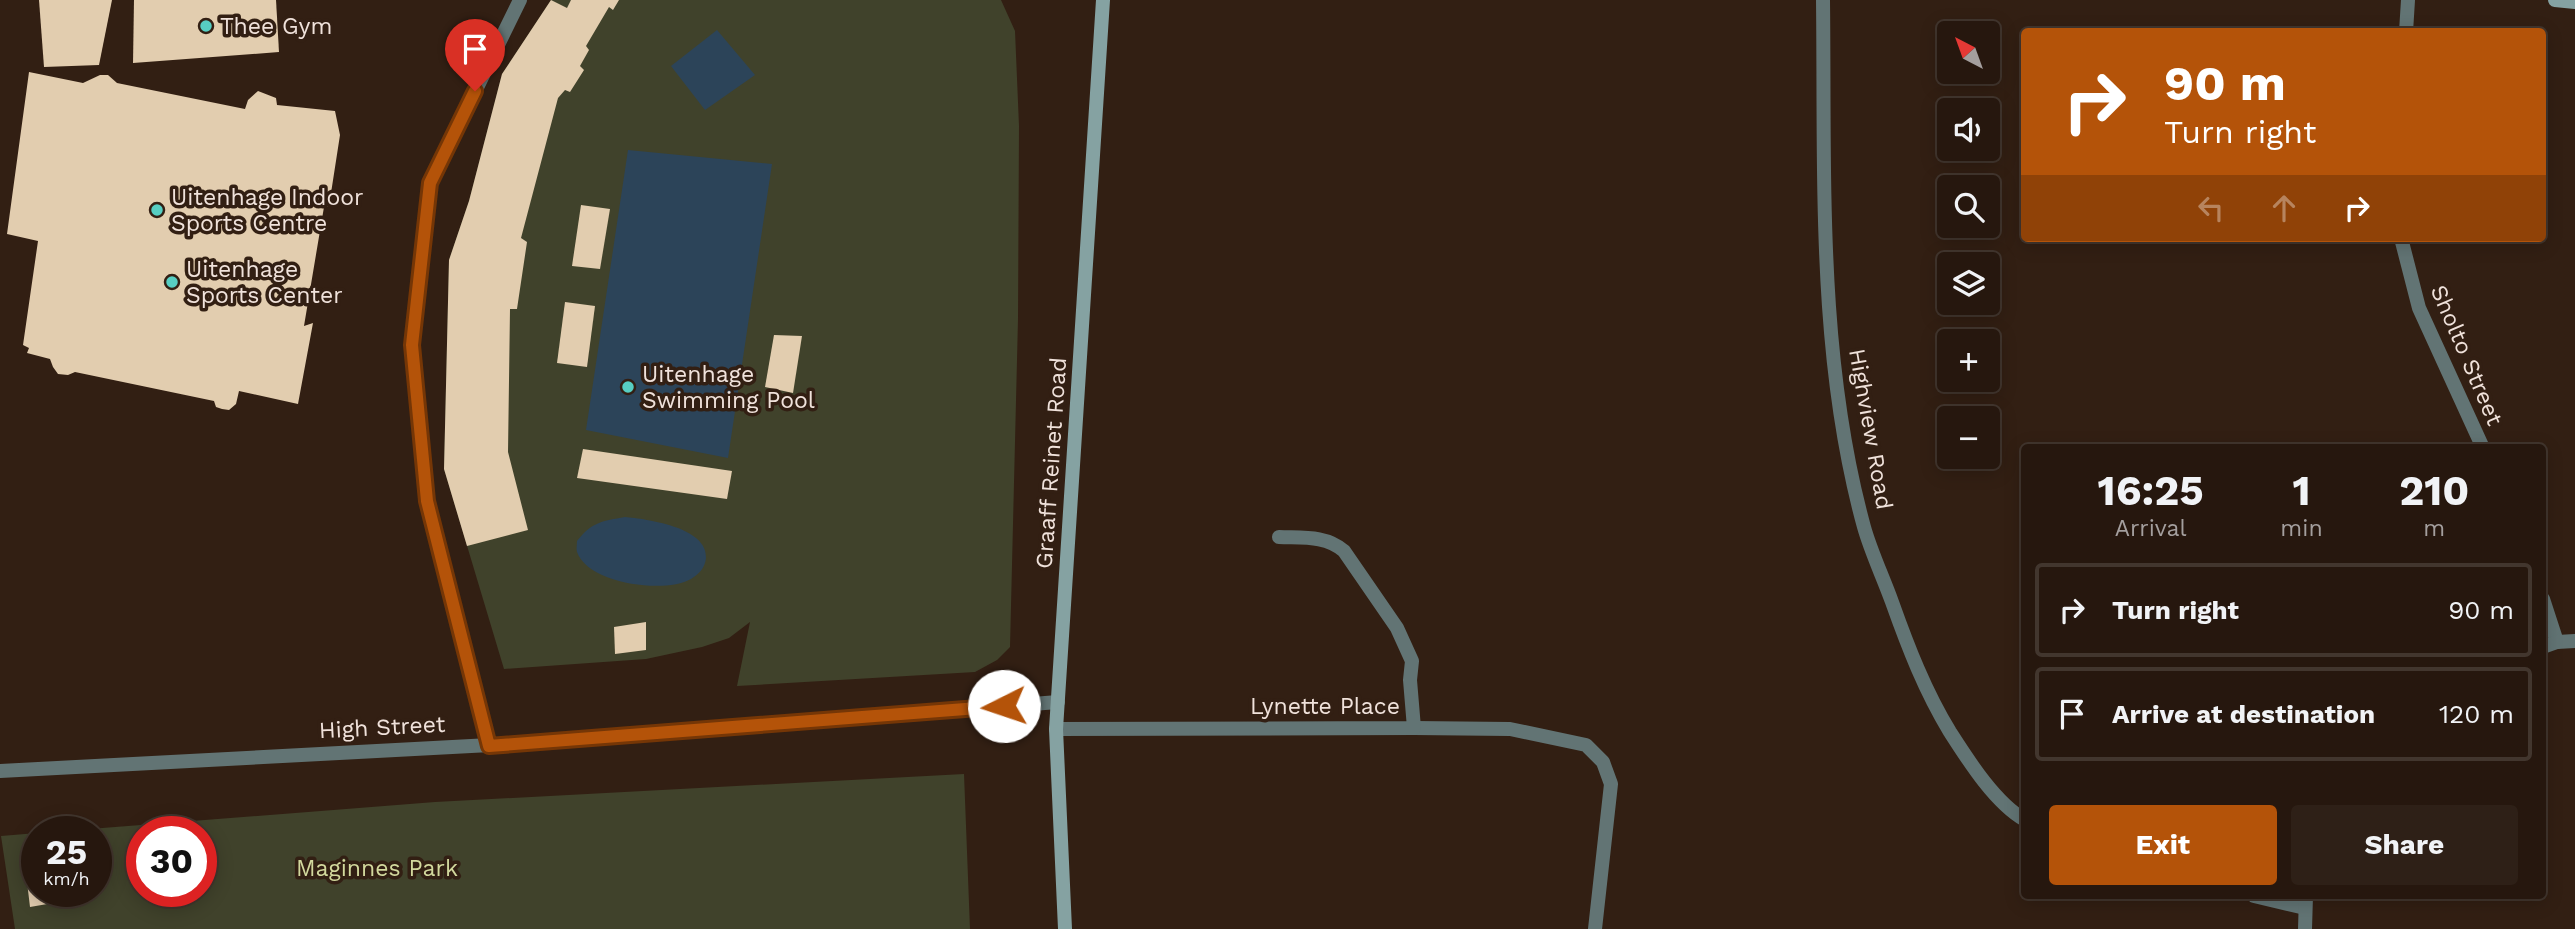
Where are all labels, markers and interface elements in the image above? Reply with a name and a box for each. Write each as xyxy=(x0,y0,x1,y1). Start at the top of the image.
place label: Thee Gym xyxy=(220,13,332,40)
marker: Thee Gym xyxy=(198,18,214,34)
pin xyxy=(445,19,505,91)
north arrow xyxy=(1937,21,2000,84)
map controls xyxy=(1937,21,2000,469)
icon: arrive xyxy=(456,30,494,68)
text: 90 m xyxy=(2164,54,2286,112)
icon: right xyxy=(2049,56,2140,147)
button: sound xyxy=(1937,98,2000,161)
text: Turn right xyxy=(2164,113,2316,151)
button: search xyxy=(1937,175,2000,238)
place label: Uitenhage Indoor Sports Centre xyxy=(171,184,363,237)
icon: left xyxy=(2192,189,2230,227)
icon: ahead xyxy=(2265,189,2303,227)
icon: right xyxy=(2338,189,2376,227)
marker: Uitenhage Indoor Sports Centre xyxy=(149,202,165,218)
button: layers xyxy=(1937,252,2000,315)
place label: Uitenhage Sports Center xyxy=(186,256,343,309)
marker: Uitenhage Sports Center xyxy=(164,274,180,290)
street label: Sholto Street xyxy=(2425,281,2508,430)
button: + xyxy=(1937,329,2000,392)
street label: Highview Road xyxy=(1843,346,1898,512)
street label: Graaff Reinet Road xyxy=(1031,356,1072,570)
place label: Uitenhage Swimming Pool xyxy=(642,361,815,414)
marker: Uitenhage Swimming Pool xyxy=(620,379,636,395)
button: − xyxy=(1937,406,2000,469)
text: 16:25 xyxy=(2098,466,2204,515)
text: 1 xyxy=(2292,466,2311,515)
text: 210 xyxy=(2399,466,2469,515)
text: Arrival xyxy=(2115,515,2187,542)
text: min xyxy=(2280,515,2323,542)
text: m xyxy=(2423,515,2445,542)
icon: right xyxy=(2053,591,2091,629)
text: Turn right xyxy=(2112,595,2239,625)
text: 90 m xyxy=(2448,595,2514,625)
position arrow xyxy=(967,669,1041,743)
street label: Lynette Place xyxy=(1250,693,1400,720)
icon: arrive xyxy=(2053,695,2091,733)
text: Arrive at destination xyxy=(2112,699,2375,729)
text: 120 m xyxy=(2439,699,2514,729)
street label: High Street xyxy=(318,711,446,744)
button: Exit xyxy=(2049,805,2277,885)
button: Share xyxy=(2291,805,2518,885)
speed limit sign: 30 xyxy=(126,816,217,907)
text: 25 xyxy=(46,831,87,873)
park label: Maginnes Park xyxy=(296,855,458,882)
text: km/h xyxy=(43,868,90,889)

